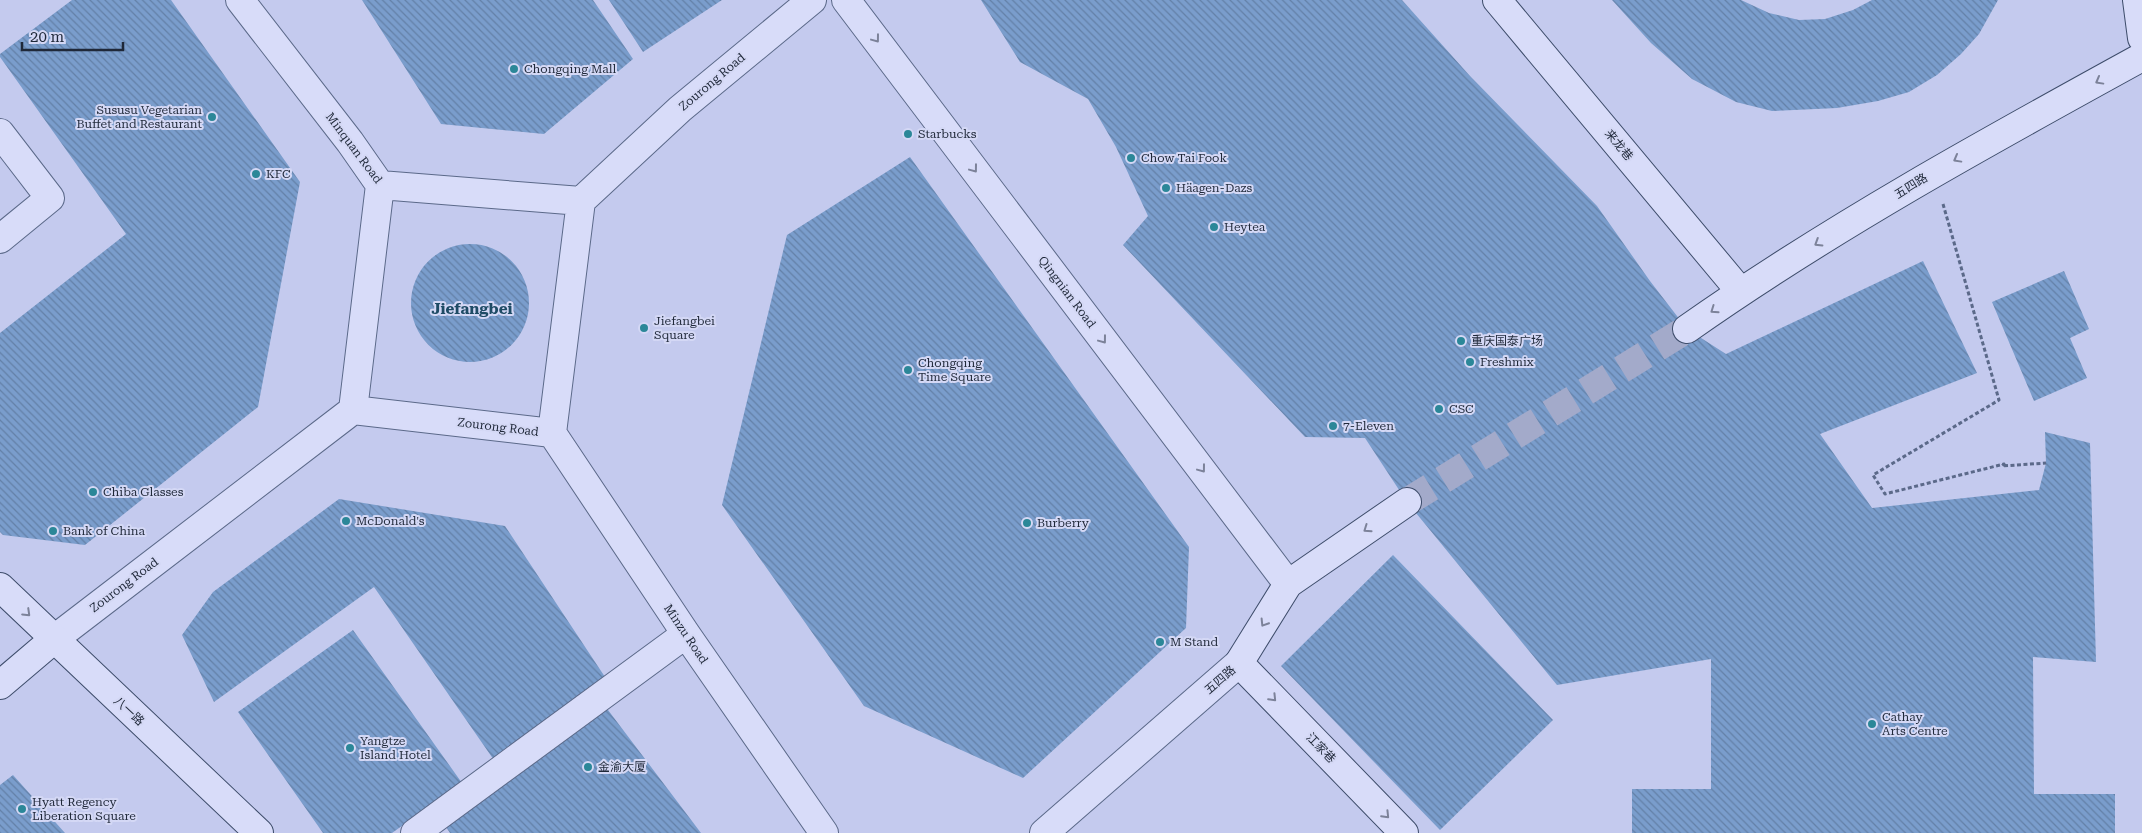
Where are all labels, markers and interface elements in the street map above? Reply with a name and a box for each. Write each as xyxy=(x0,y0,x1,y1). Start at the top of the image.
scale bar xyxy=(22,20,124,52)
text: 20 m xyxy=(30,28,65,46)
one-way arrow xyxy=(870,33,878,42)
street label: Zourong Road xyxy=(676,50,748,114)
place label: Chongqing Mall xyxy=(524,62,617,76)
marker: Chongqing Mall xyxy=(508,63,520,75)
one-way arrow xyxy=(2096,75,2105,85)
place label: Sususu Vegetarian Buffet and Restaurant xyxy=(77,103,203,131)
street label: Minquan Road xyxy=(323,110,385,186)
marker: Sususu Vegetarian Buffet and Restaurant xyxy=(206,111,218,123)
place label: Starbucks xyxy=(918,127,977,141)
street label: 来龙巷 xyxy=(1602,127,1636,163)
marker: Starbucks xyxy=(902,128,914,140)
place label: Chow Tai Fook xyxy=(1141,151,1227,165)
marker: Chow Tai Fook xyxy=(1125,152,1137,164)
one-way arrow xyxy=(1953,153,1962,163)
one-way arrow xyxy=(968,163,976,172)
place label: KFC xyxy=(266,167,291,181)
marker: KFC xyxy=(250,168,262,180)
street label: 五四路 xyxy=(1892,171,1930,201)
place label: Häagen-Dazs xyxy=(1176,181,1252,195)
marker: Häagen-Dazs xyxy=(1160,182,1172,194)
place label: Heytea xyxy=(1224,220,1266,234)
marker: Heytea xyxy=(1208,221,1220,233)
one-way arrow xyxy=(1814,237,1823,247)
street label: Qingnian Road xyxy=(1035,253,1099,331)
district label: Jiefangbei xyxy=(432,300,512,318)
one-way arrow xyxy=(1710,304,1720,313)
place label: Jiefangbei Square xyxy=(654,314,715,342)
marker: Jiefangbei Square xyxy=(638,322,650,334)
one-way arrow xyxy=(1098,334,1106,343)
place label: 重庆国泰广场 xyxy=(1471,334,1543,348)
marker: 重庆国泰广场 xyxy=(1455,335,1467,347)
place label: Freshmix xyxy=(1480,355,1534,369)
place label: Chongqing Time Square xyxy=(918,356,992,384)
marker: Freshmix xyxy=(1464,356,1476,368)
marker: Chongqing Time Square xyxy=(902,364,914,376)
place label: CSC xyxy=(1449,402,1474,416)
marker: CSC xyxy=(1433,403,1445,415)
street label: Zourong Road xyxy=(457,415,540,439)
place label: 7-Eleven xyxy=(1343,419,1394,433)
marker: 7-Eleven xyxy=(1327,420,1339,432)
one-way arrow xyxy=(1196,463,1204,472)
place label: Chiba Glasses xyxy=(103,485,184,499)
marker: Chiba Glasses xyxy=(87,486,99,498)
place label: McDonald's xyxy=(356,514,425,528)
marker: McDonald's xyxy=(340,515,352,527)
place label: Burberry xyxy=(1037,516,1090,530)
marker: Burberry xyxy=(1021,517,1033,529)
one-way arrow xyxy=(1363,523,1372,532)
place label: Bank of China xyxy=(63,524,146,538)
marker: Bank of China xyxy=(47,525,59,537)
street label: Zourong Road xyxy=(87,555,161,615)
street label: Minzu Road xyxy=(661,602,711,667)
one-way arrow xyxy=(21,608,30,617)
one-way arrow xyxy=(1260,618,1270,627)
place label: M Stand xyxy=(1170,635,1219,649)
marker: M Stand xyxy=(1154,636,1166,648)
street label: 五四路 xyxy=(1202,663,1238,697)
one-way arrow xyxy=(1267,692,1276,701)
street label: 八一路 xyxy=(111,694,147,728)
place label: Cathay Arts Centre xyxy=(1882,710,1948,738)
marker: Cathay Arts Centre xyxy=(1866,718,1878,730)
street label: 江家巷 xyxy=(1303,730,1339,766)
place label: Yangtze Island Hotel xyxy=(360,734,431,762)
marker: Yangtze Island Hotel xyxy=(344,742,356,754)
place label: 金渝大厦 xyxy=(598,760,646,774)
marker: 金渝大厦 xyxy=(582,761,594,773)
place label: Hyatt Regency Liberation Square xyxy=(32,795,136,823)
marker: Hyatt Regency Liberation Square xyxy=(16,803,28,815)
one-way arrow xyxy=(1380,809,1389,818)

